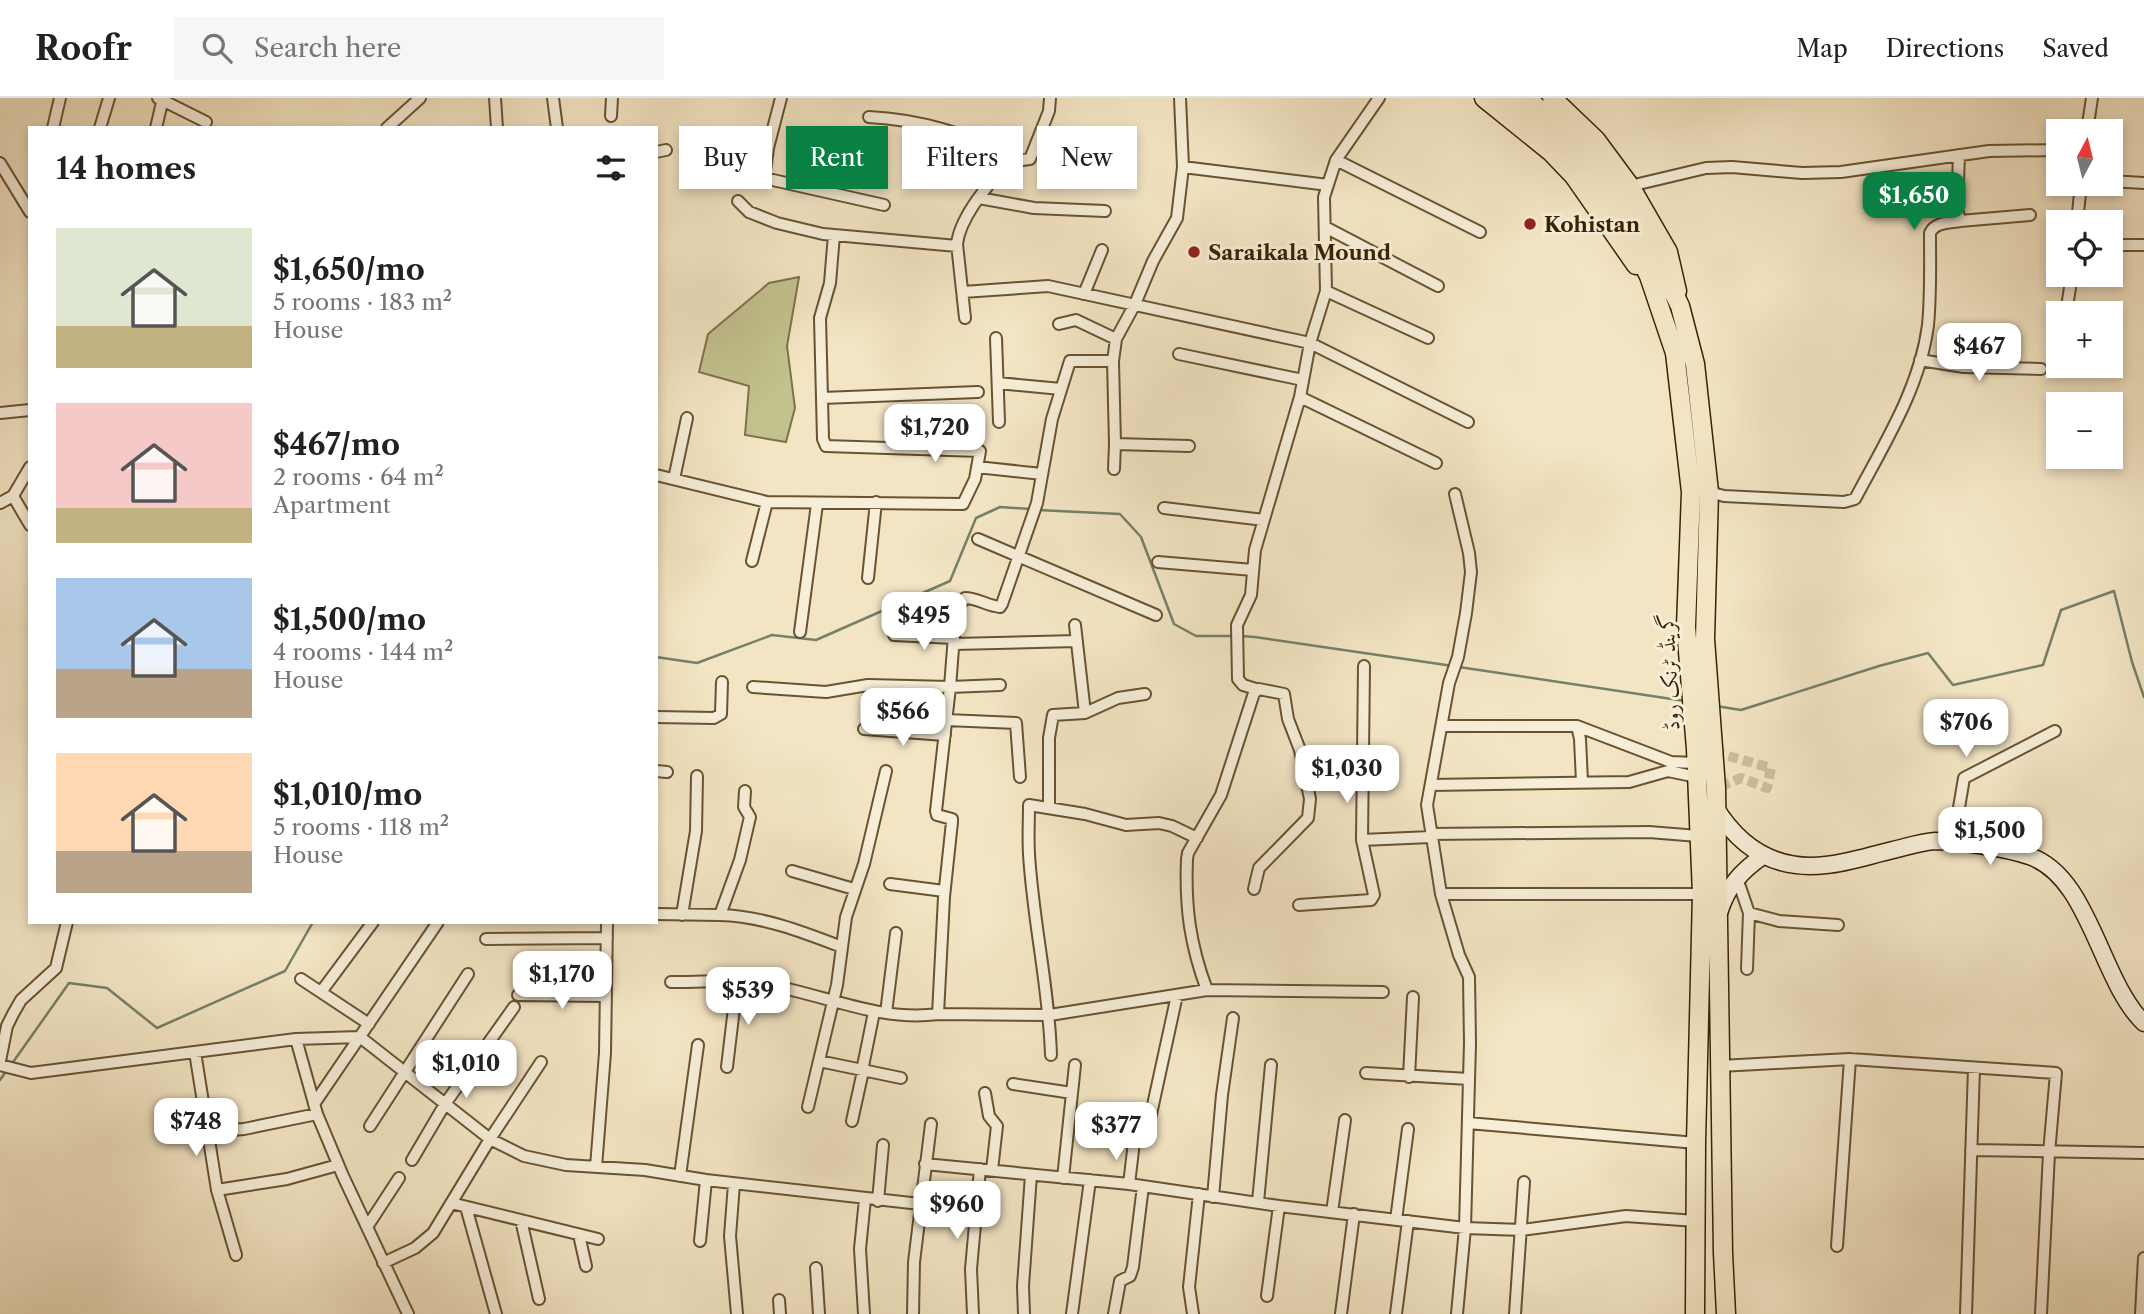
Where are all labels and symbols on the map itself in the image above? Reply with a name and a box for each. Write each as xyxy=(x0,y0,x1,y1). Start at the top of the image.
north arrow xyxy=(2046,119,2123,196)
pin: $1,650 xyxy=(1857,172,1971,232)
place label: Kohistan xyxy=(1544,212,1641,237)
marker: Kohistan xyxy=(1522,216,1538,232)
place label: Saraikala Mound xyxy=(1208,240,1391,265)
marker: Saraikala Mound xyxy=(1186,244,1202,260)
pin: $467 xyxy=(1938,324,2020,383)
pin: $1,720 xyxy=(878,404,992,464)
pin: $495 xyxy=(883,592,965,652)
street label: گرینڈ ٹرنک روڈ xyxy=(1652,613,1686,731)
pin: $566 xyxy=(862,688,944,748)
pin: $706 xyxy=(1925,700,2007,759)
pin: $1,030 xyxy=(1290,746,1404,805)
pin: $1,500 xyxy=(1933,808,2047,867)
pin: $1,170 xyxy=(505,951,619,1011)
pin: $539 xyxy=(707,968,789,1027)
pin: $1,010 xyxy=(409,1040,523,1100)
pin: $748 xyxy=(155,1098,237,1158)
pin: $377 xyxy=(1075,1102,1157,1162)
pin: $960 xyxy=(916,1182,998,1241)

